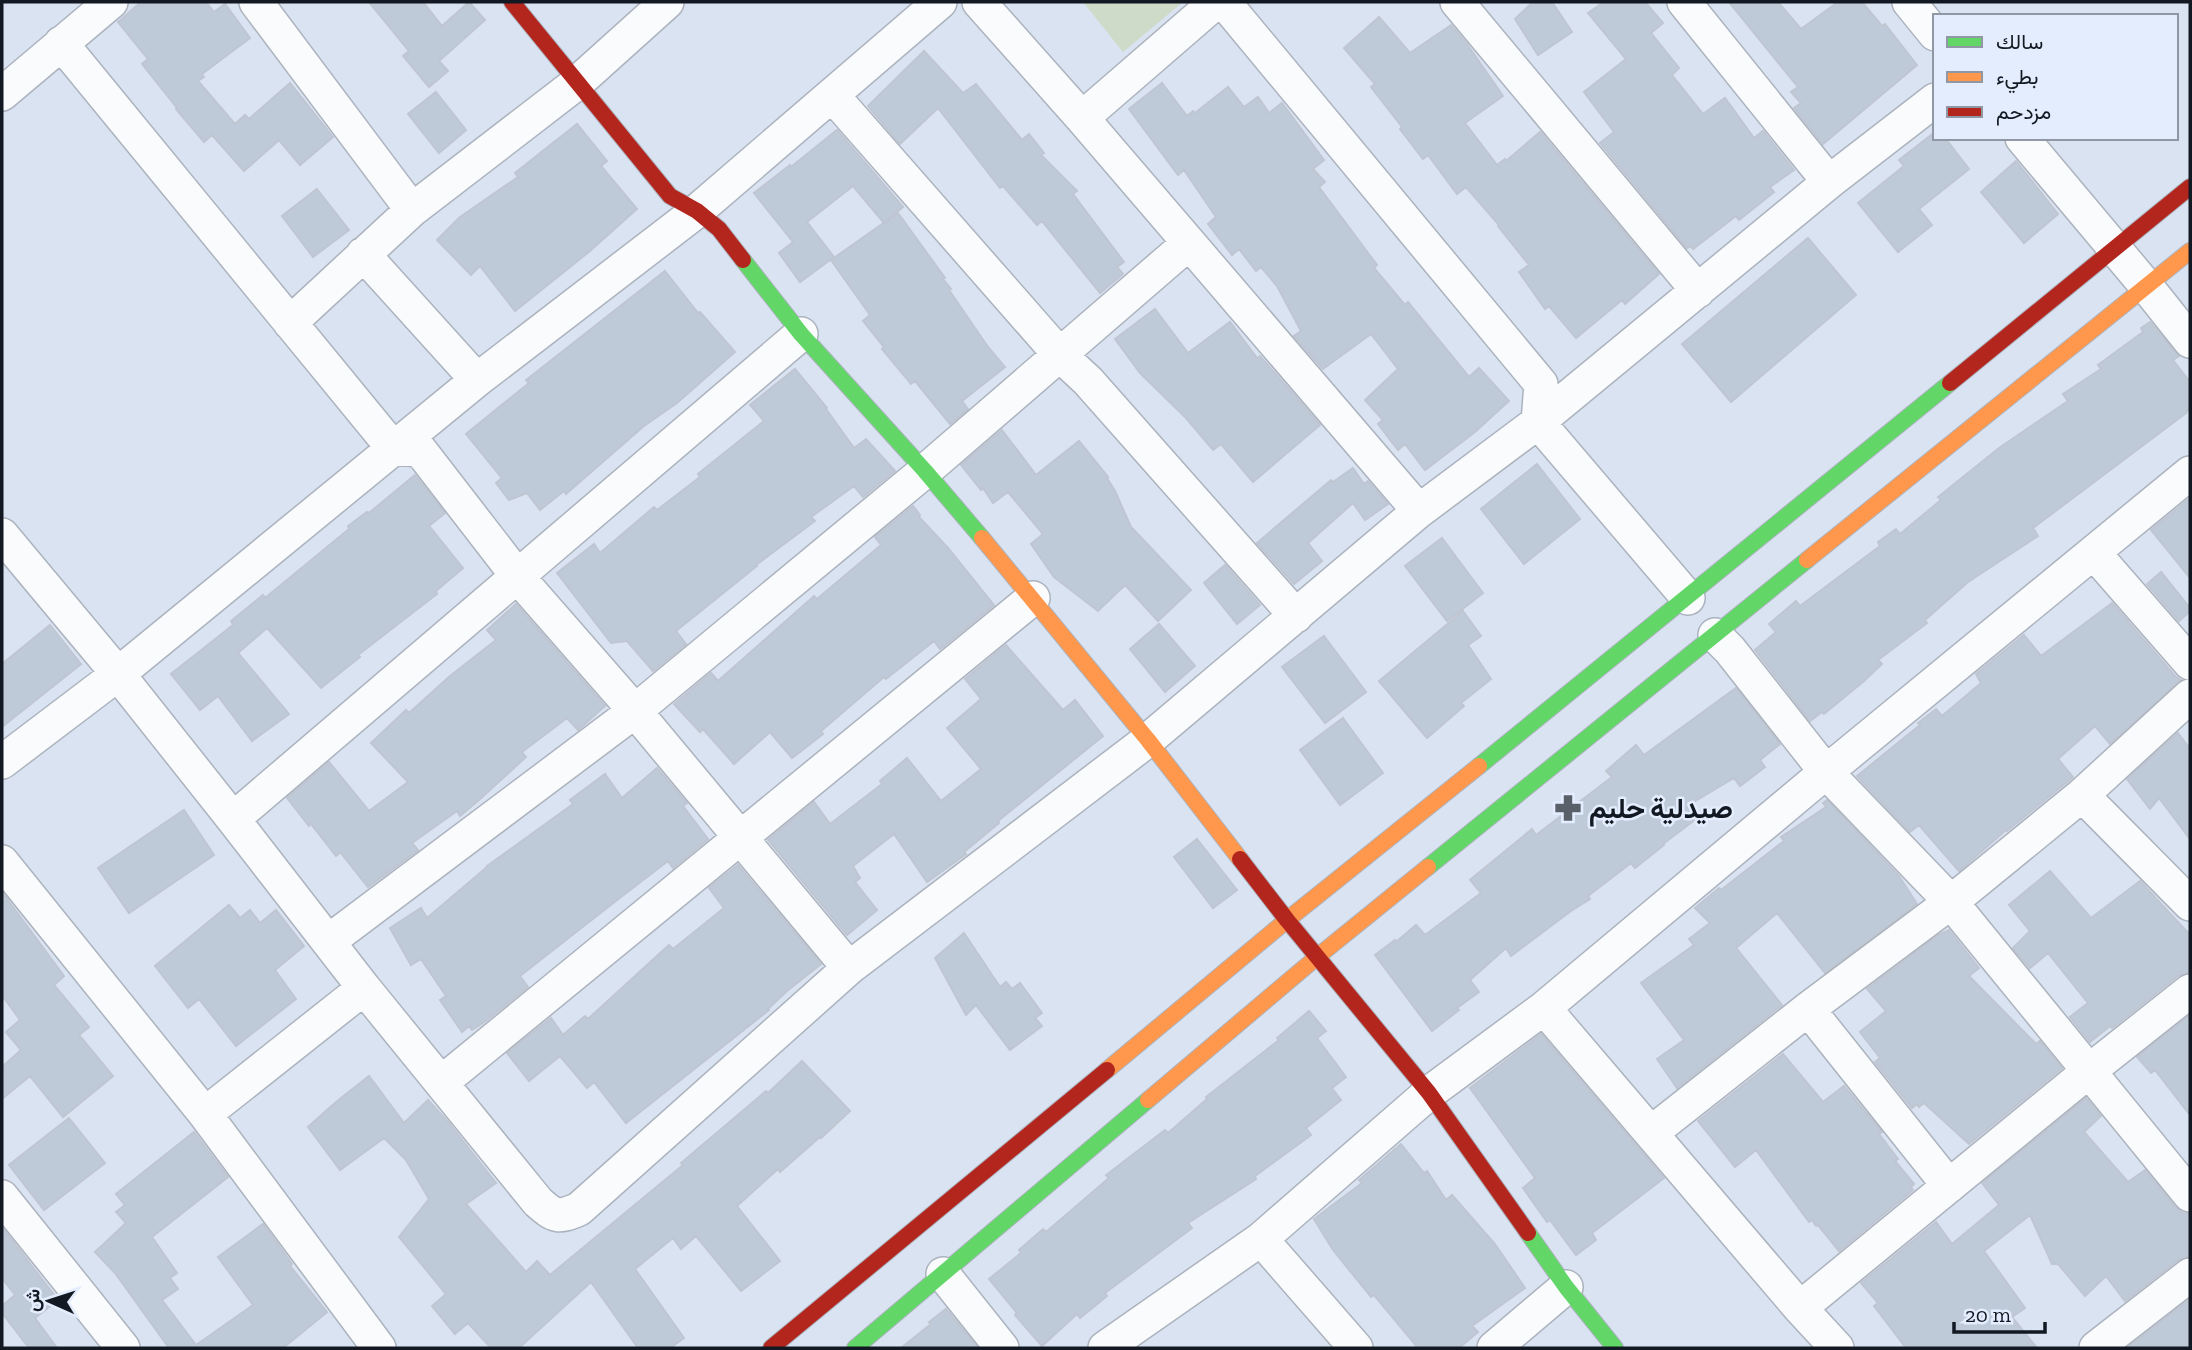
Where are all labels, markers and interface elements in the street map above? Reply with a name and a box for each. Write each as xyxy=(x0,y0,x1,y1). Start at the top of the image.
legend xyxy=(1933,14,2178,140)
text: سالك xyxy=(1996,29,2043,54)
text: بطيء xyxy=(1996,64,2039,94)
text: مزدحم xyxy=(1996,99,2051,126)
place label: صيدلية حليم xyxy=(1589,792,1733,827)
pharmacy icon: صيدلية حليم xyxy=(1553,793,1583,823)
north arrow xyxy=(14,1266,84,1336)
text: ش xyxy=(20,1288,45,1312)
scale bar xyxy=(1954,1290,2045,1334)
text: 20 m xyxy=(1965,1302,2011,1327)

